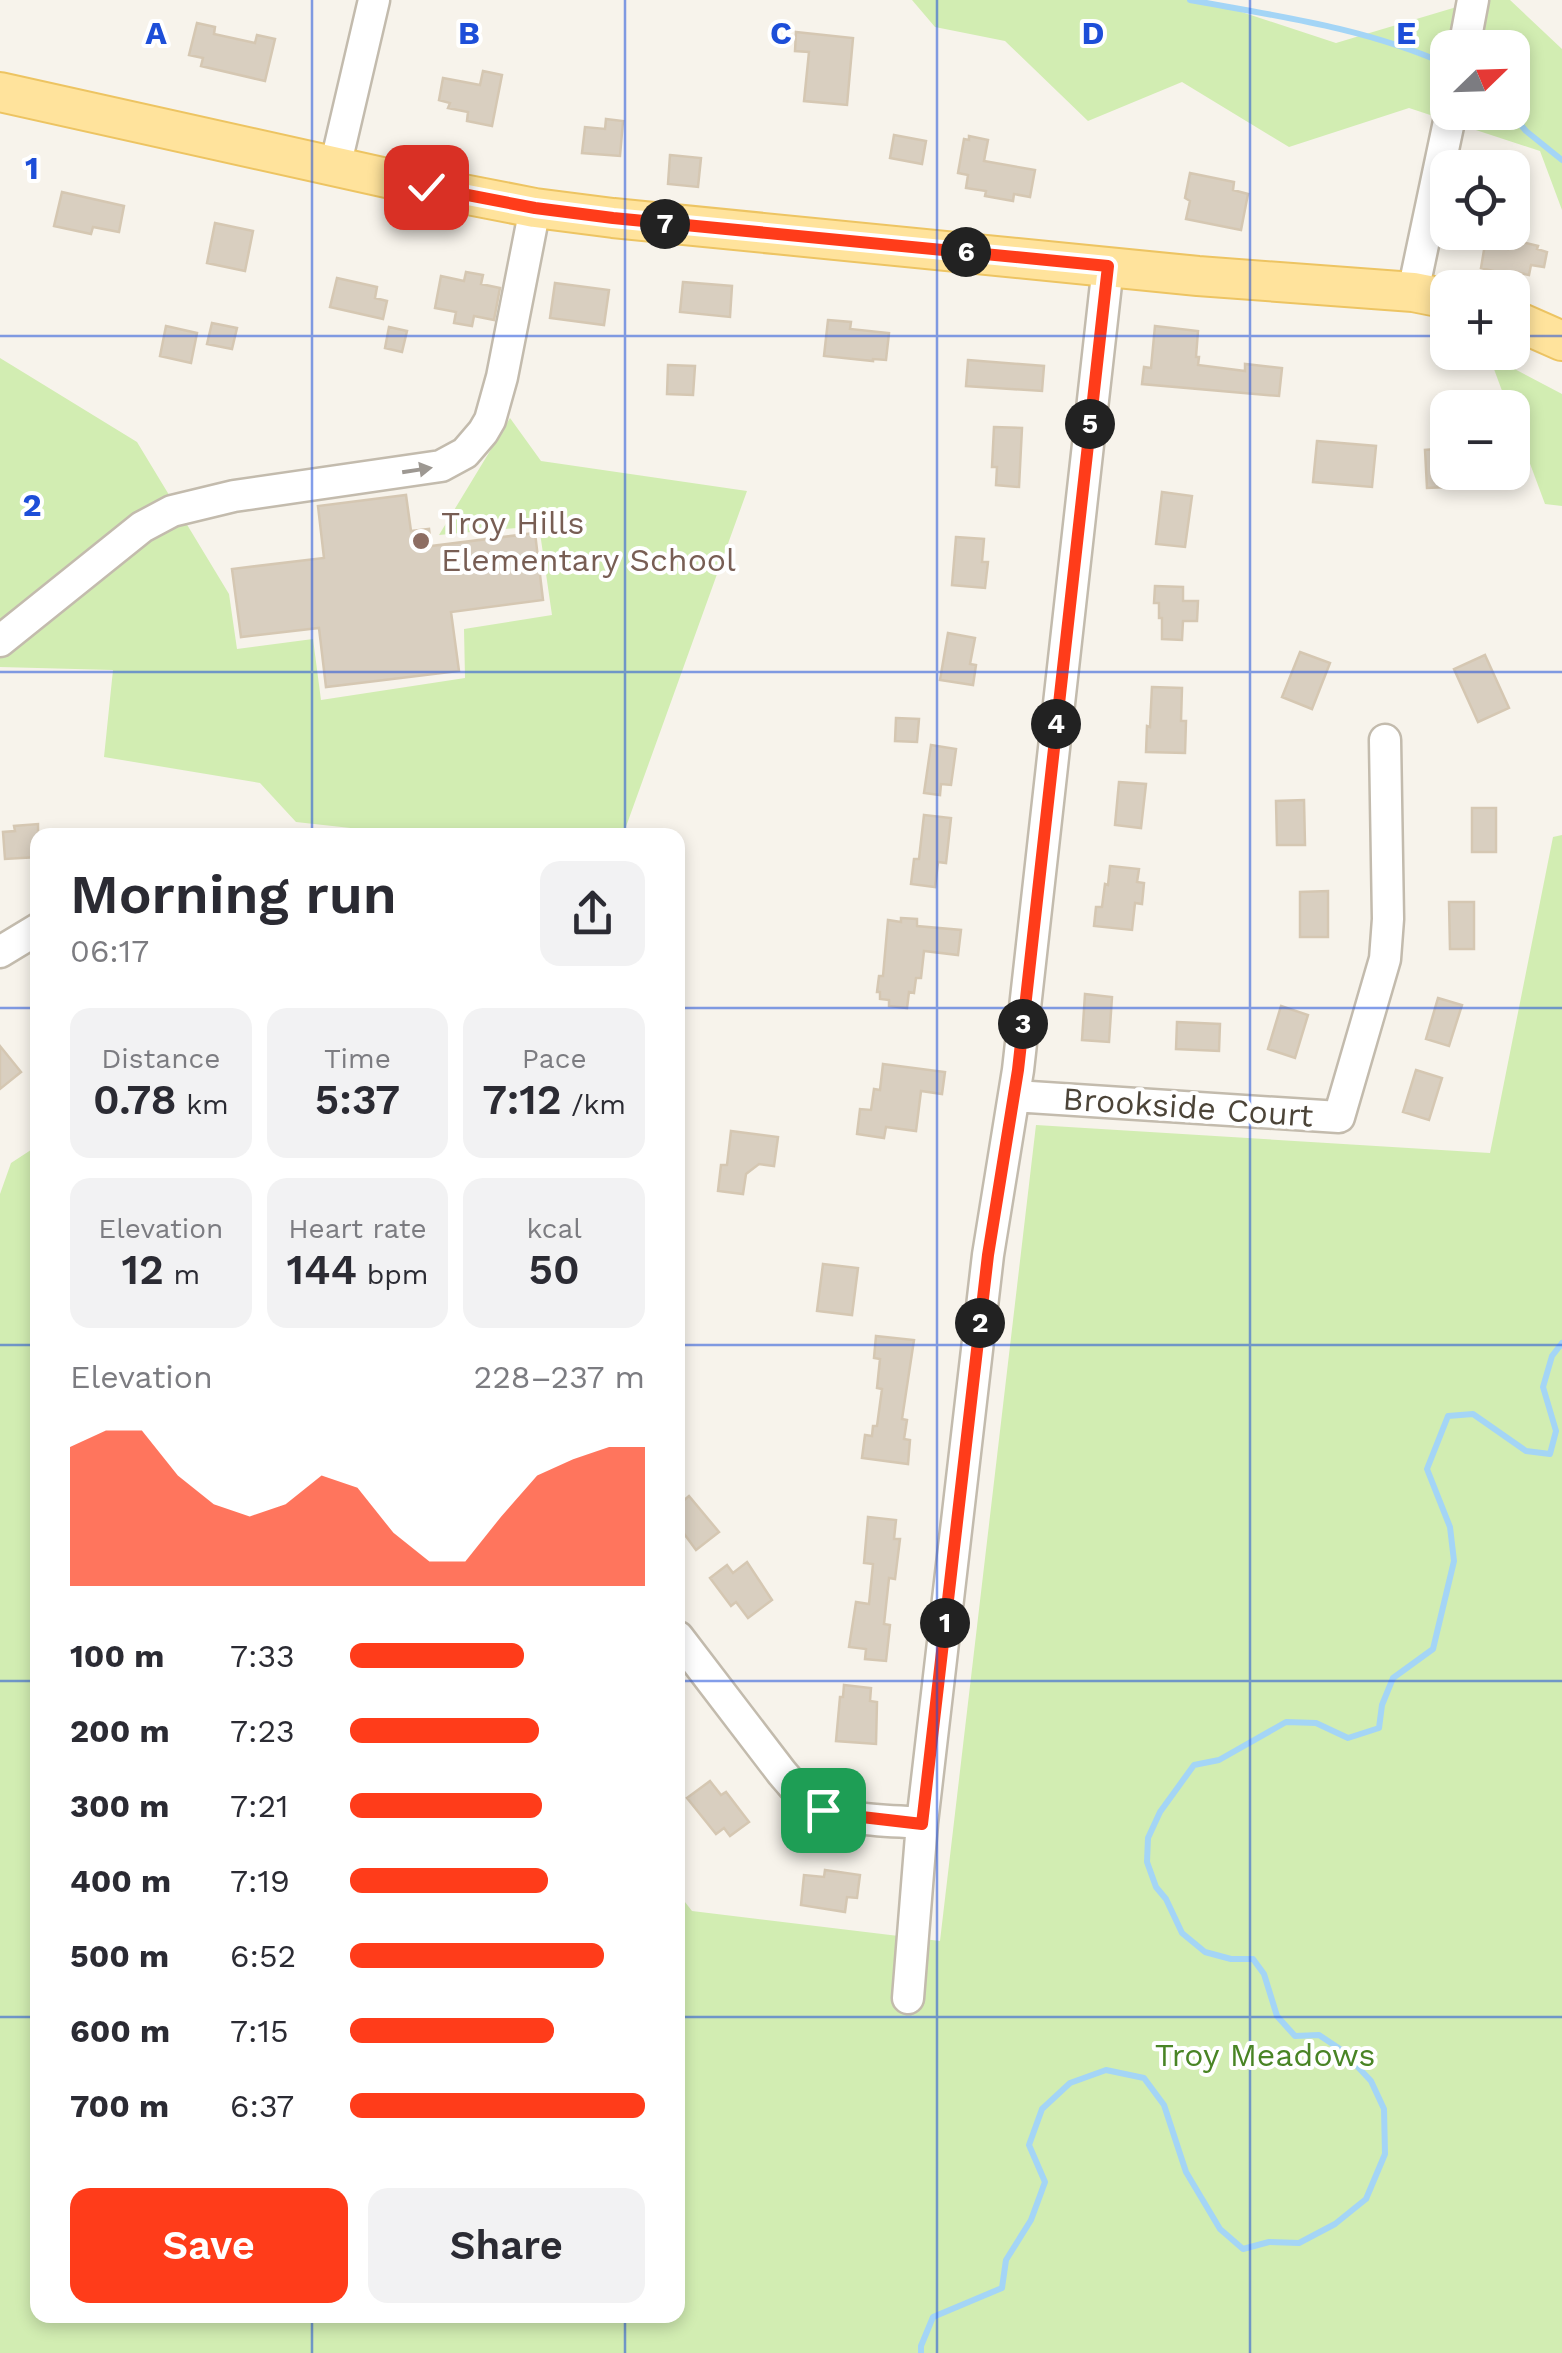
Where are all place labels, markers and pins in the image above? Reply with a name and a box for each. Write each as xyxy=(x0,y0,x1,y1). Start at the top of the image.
pin xyxy=(384,145,469,230)
pin: 7 xyxy=(640,199,690,249)
pin: 6 xyxy=(941,227,991,277)
pin: 5 xyxy=(1065,399,1115,449)
place label: Troy Hills Elementary School xyxy=(441,504,736,579)
marker: Troy Hills Elementary School xyxy=(410,530,432,552)
pin: 4 xyxy=(1031,699,1081,749)
pin: 3 xyxy=(998,999,1048,1049)
pin: 2 xyxy=(955,1298,1005,1348)
pin: 1 xyxy=(920,1598,970,1648)
pin xyxy=(781,1768,866,1853)

